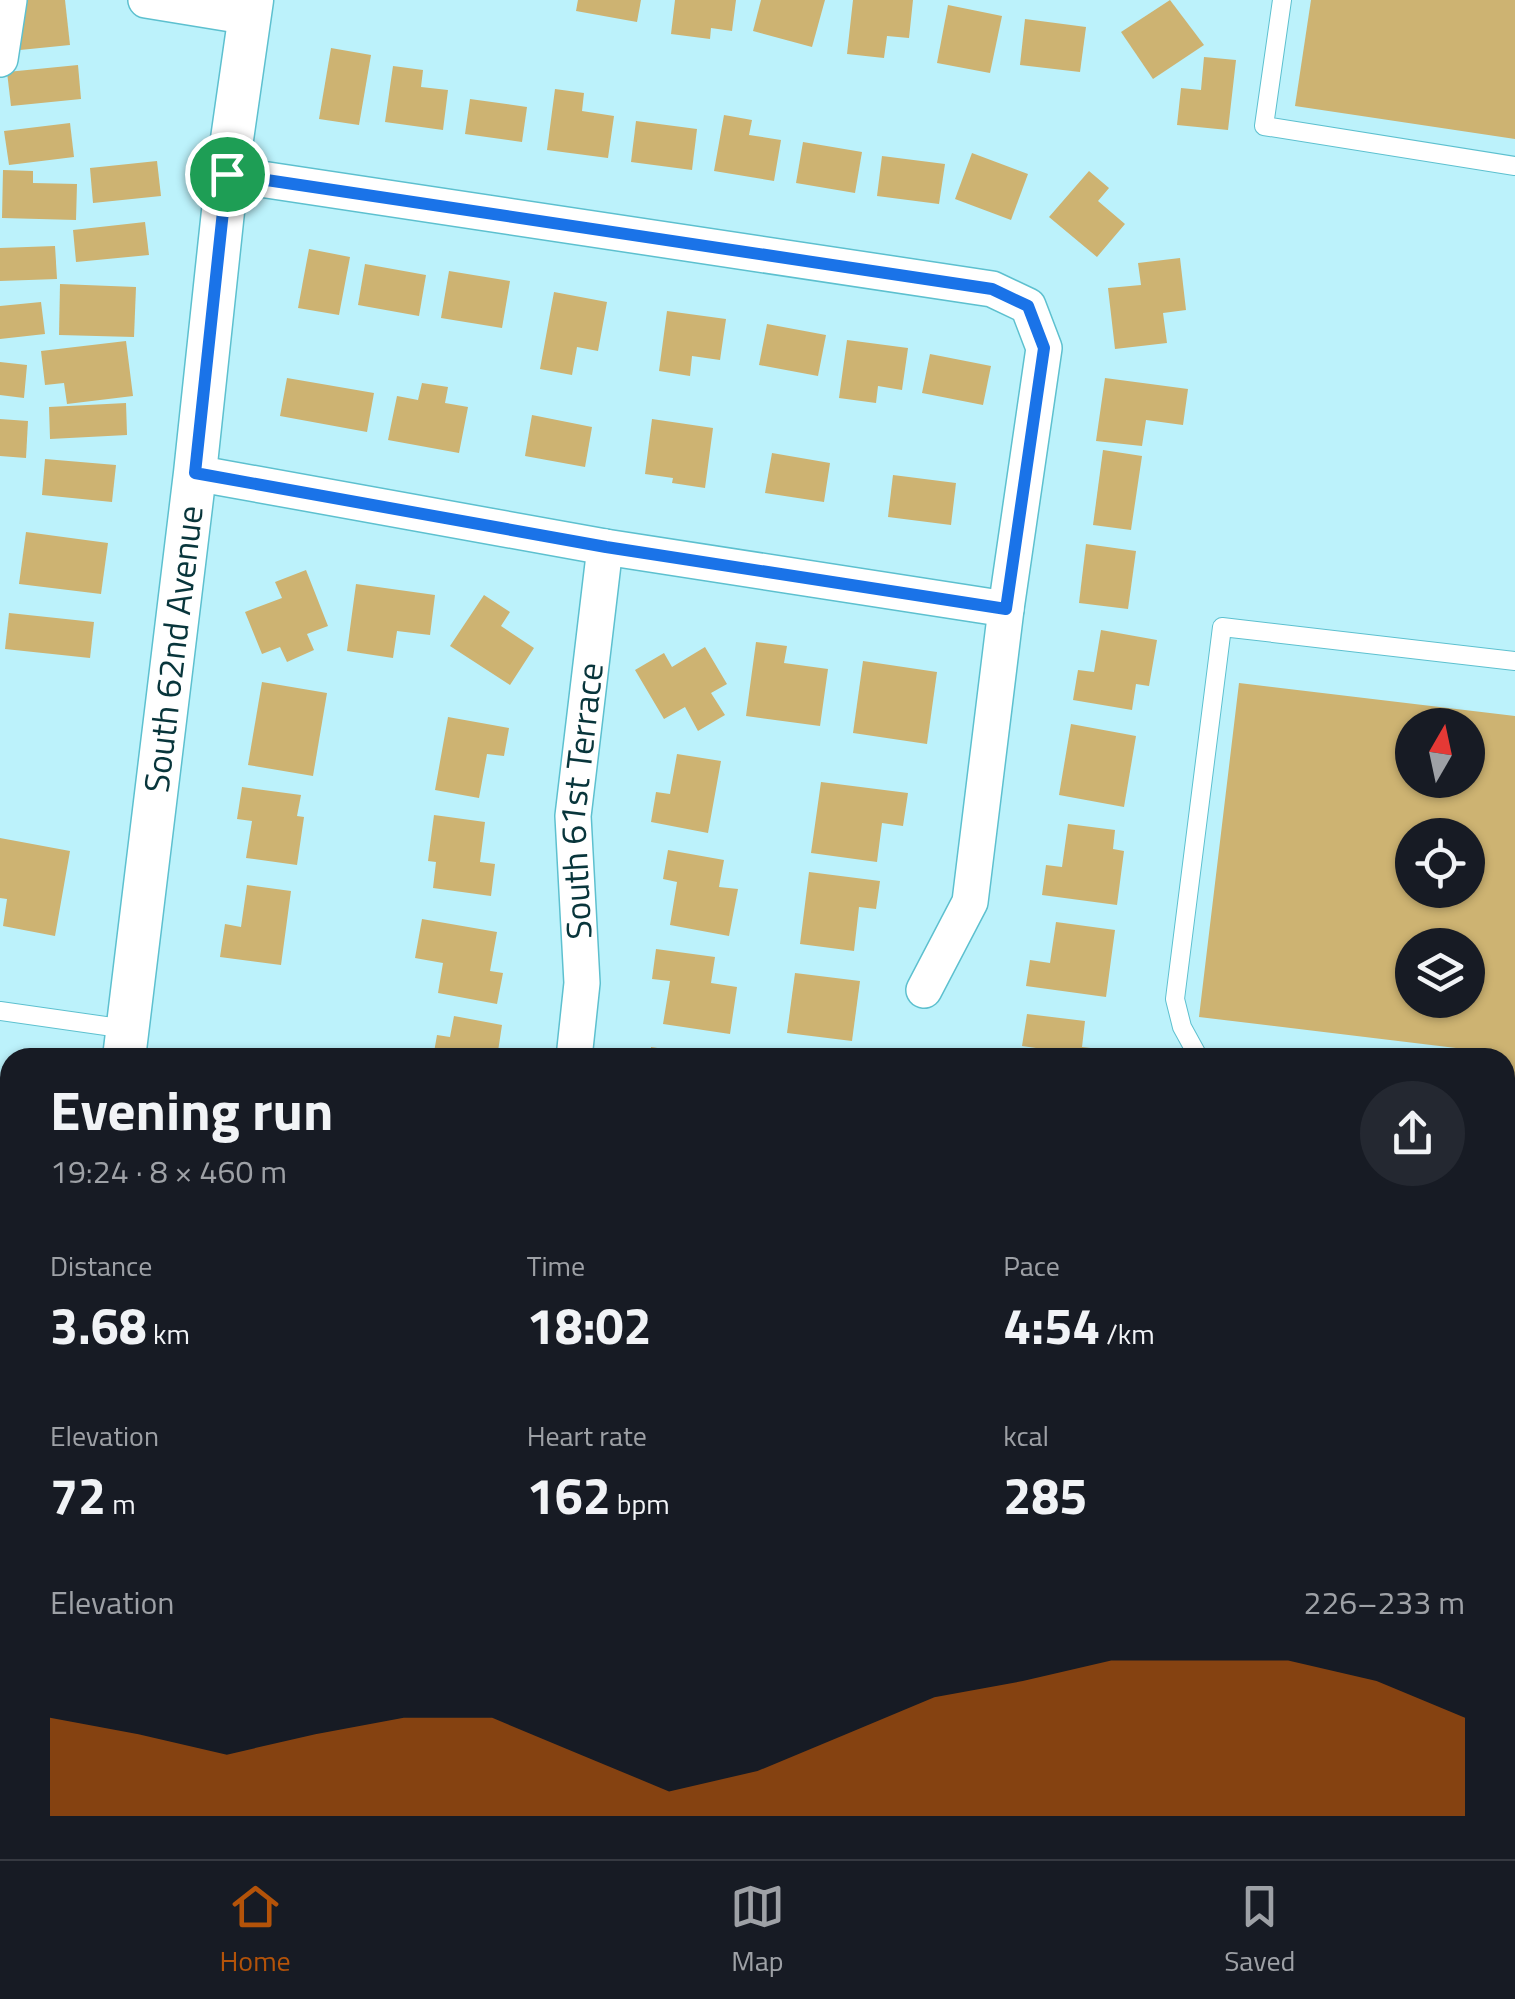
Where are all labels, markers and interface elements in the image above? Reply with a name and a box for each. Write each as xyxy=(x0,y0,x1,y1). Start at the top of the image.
pin xyxy=(185,132,270,217)
icon: arrive xyxy=(200,147,255,202)
street label: South 62nd Avenue xyxy=(128,502,217,795)
street label: South 61st Terrace xyxy=(544,660,617,941)
north arrow xyxy=(1395,708,1485,798)
map controls xyxy=(1395,708,1485,1018)
button: locate xyxy=(1395,818,1485,908)
button: layers xyxy=(1395,928,1485,1018)
text: Evening run xyxy=(50,1068,333,1151)
button: share xyxy=(1360,1081,1465,1186)
text: 19:24 · 8 × 460 m xyxy=(50,1147,287,1195)
text: Distance xyxy=(50,1244,152,1287)
text: Time xyxy=(527,1244,585,1287)
text: Pace xyxy=(1003,1244,1060,1287)
text: 3.68 xyxy=(50,1287,147,1363)
text: 18:02 xyxy=(527,1287,651,1363)
text: 4:54 xyxy=(1003,1287,1100,1363)
text: km xyxy=(147,1312,190,1355)
text: /km xyxy=(1100,1312,1155,1355)
text: Elevation xyxy=(50,1414,159,1457)
text: Heart rate xyxy=(527,1414,647,1457)
text: kcal xyxy=(1003,1414,1049,1457)
text: 72 xyxy=(50,1457,106,1533)
text: 162 xyxy=(527,1457,611,1533)
text: 285 xyxy=(1003,1457,1087,1533)
text: m xyxy=(106,1482,136,1525)
text: bpm xyxy=(611,1482,670,1525)
text: Elevation xyxy=(50,1578,174,1626)
text: 226–233 m xyxy=(1303,1578,1465,1626)
tab: Home xyxy=(220,1879,291,1982)
tab: Map xyxy=(730,1879,785,1982)
tab: Saved xyxy=(1224,1879,1295,1982)

